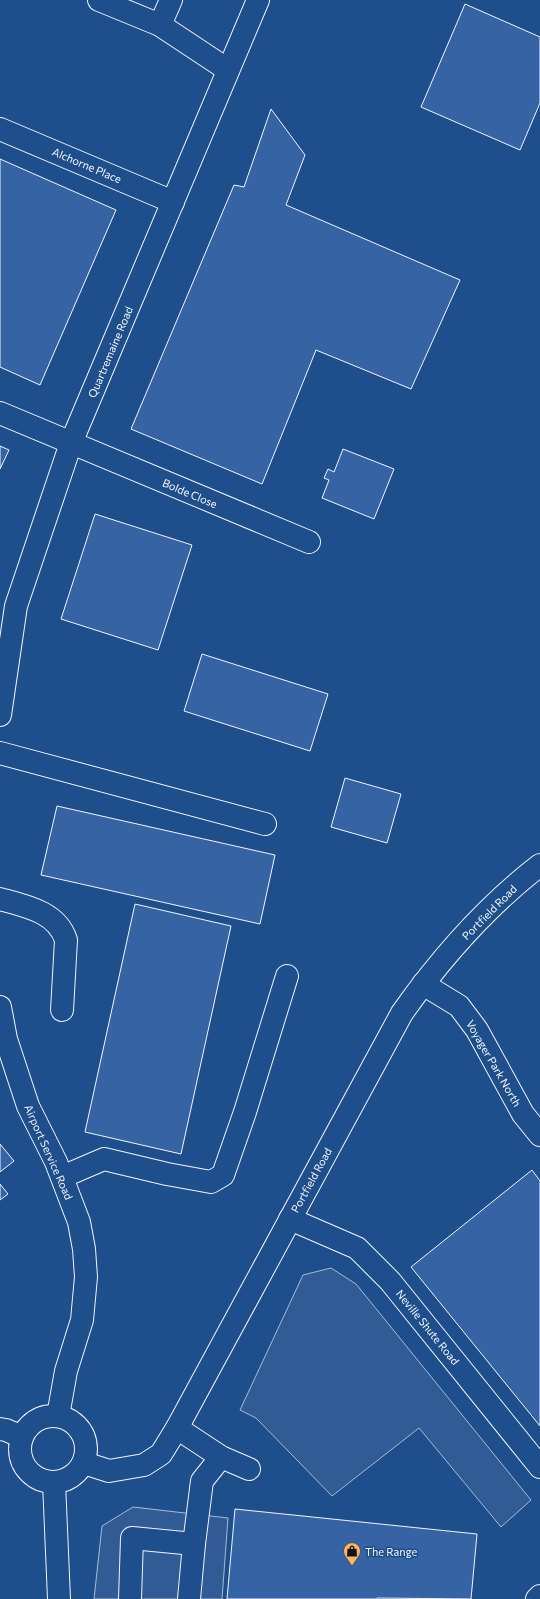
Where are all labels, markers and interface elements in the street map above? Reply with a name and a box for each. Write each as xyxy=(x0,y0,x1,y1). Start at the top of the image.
street label: Alchorne Place xyxy=(50,145,124,186)
street label: Quartremaine Road xyxy=(85,304,135,400)
street label: Bolde Close xyxy=(161,476,220,510)
street label: Portfield Road xyxy=(459,882,519,942)
street label: Voyager Park North xyxy=(464,1017,524,1109)
street label: Airport Service Road xyxy=(22,1102,76,1202)
street label: Portfield Road xyxy=(288,1145,334,1215)
street label: Neville Shute Road xyxy=(394,1287,462,1367)
shop icon: The Range xyxy=(342,1541,362,1566)
place label: The Range xyxy=(365,1545,418,1558)

